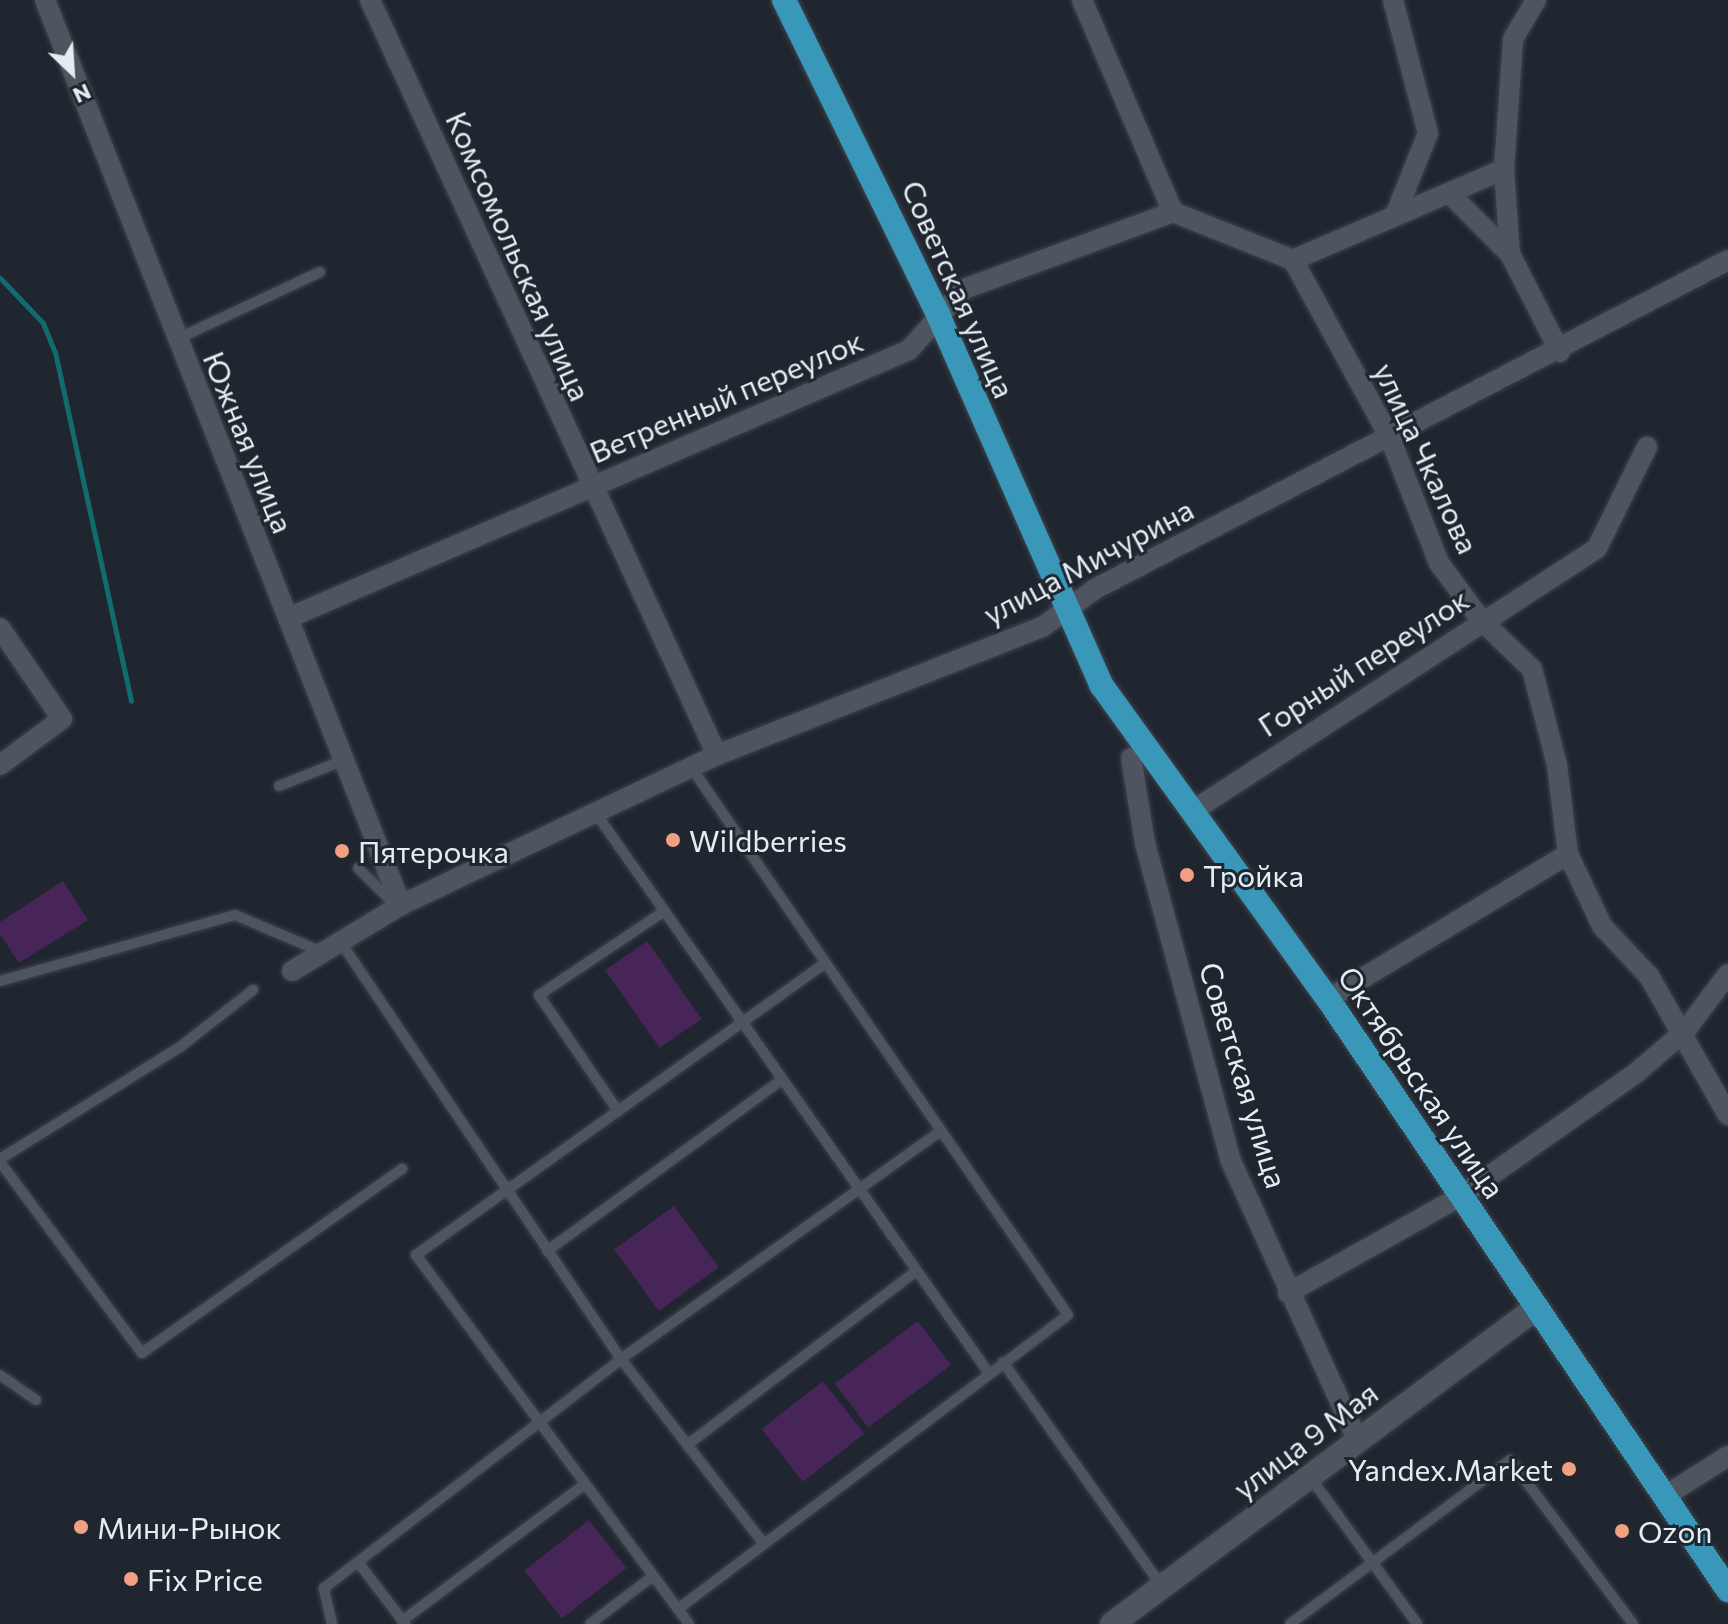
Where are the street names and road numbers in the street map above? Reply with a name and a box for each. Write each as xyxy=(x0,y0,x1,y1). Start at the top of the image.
street label: Комсомольская улица xyxy=(439,106,599,406)
street label: Советская улица xyxy=(895,175,1023,403)
street label: Ветренный переулок xyxy=(584,322,868,470)
street label: Южная улица xyxy=(196,346,302,538)
street label: улица Чкалова xyxy=(1367,357,1487,559)
street label: улица Мичурина xyxy=(977,491,1199,631)
street label: Горный переулок xyxy=(1251,581,1475,743)
street label: Советская улица xyxy=(1193,958,1295,1192)
street label: Октябрьская улица xyxy=(1331,959,1513,1205)
street label: улица 9 Мая xyxy=(1226,1374,1384,1506)

